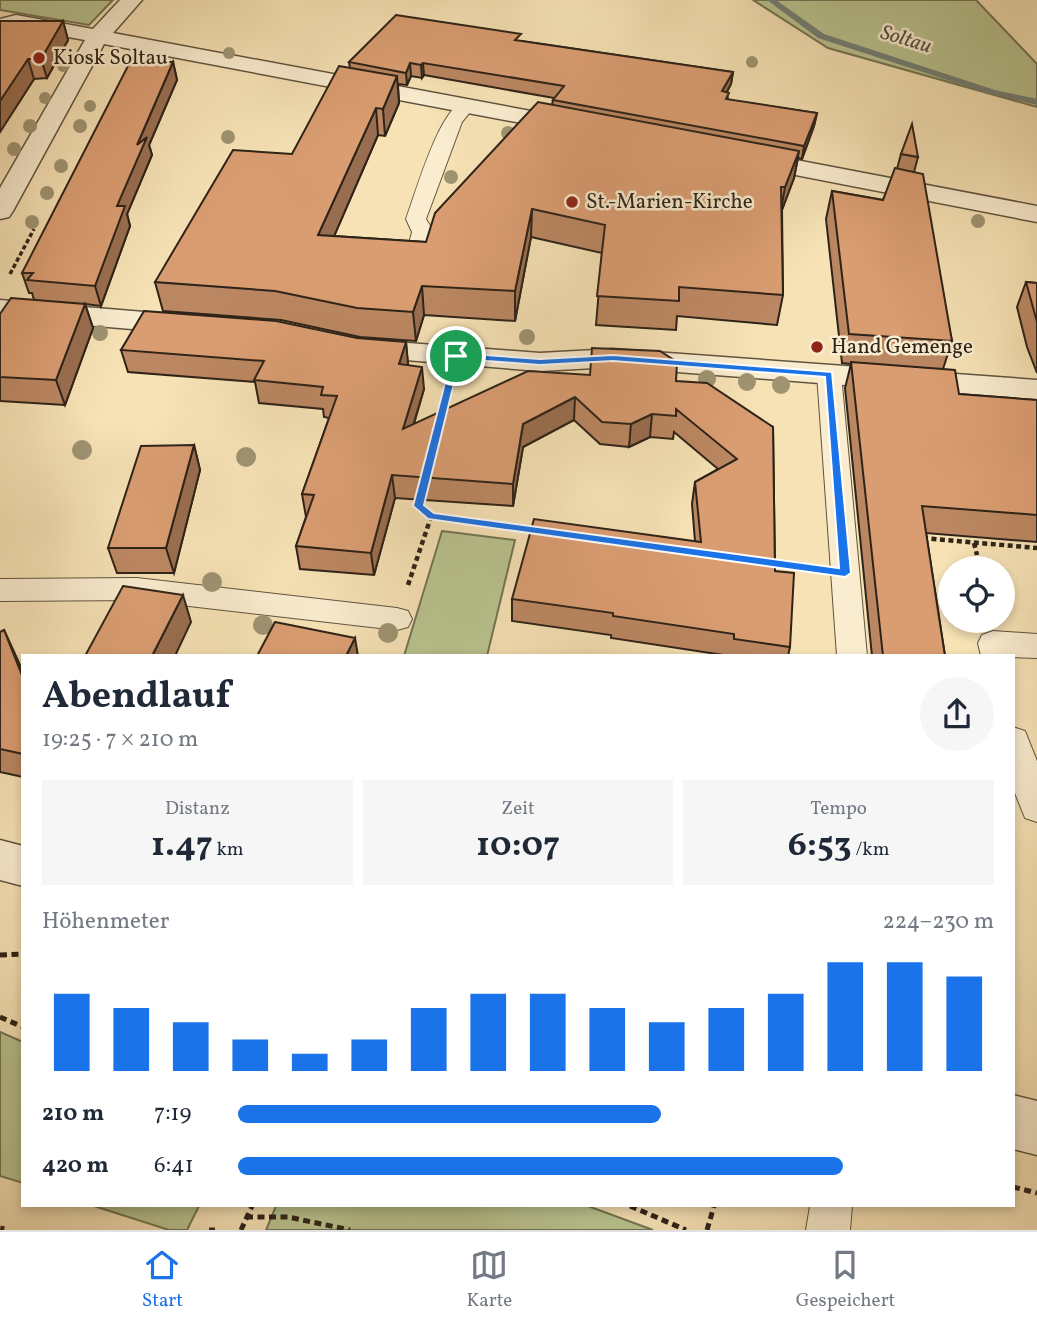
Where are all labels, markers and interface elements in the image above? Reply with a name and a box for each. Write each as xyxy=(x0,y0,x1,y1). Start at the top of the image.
water label: Soltau xyxy=(877,19,935,61)
place label: Kiosk Soltau xyxy=(53,44,168,73)
marker: Kiosk Soltau xyxy=(31,50,47,66)
place label: St.-Marien-Kirche xyxy=(586,188,753,217)
marker: St.-Marien-Kirche xyxy=(564,194,580,210)
pin xyxy=(426,326,486,386)
place label: Hand Gemenge xyxy=(831,333,973,362)
icon: arrive xyxy=(437,337,475,375)
marker: Hand Gemenge xyxy=(809,339,825,355)
map controls xyxy=(938,556,1015,633)
button: locate xyxy=(938,556,1015,633)
text: Abendlauf xyxy=(42,671,230,724)
button: share xyxy=(920,677,994,751)
text: 19:25 · 7 × 210 m xyxy=(42,724,198,756)
text: Distanz xyxy=(165,796,230,822)
text: Zeit xyxy=(501,796,535,822)
text: Tempo xyxy=(810,796,867,822)
text: 1.47 xyxy=(151,822,213,870)
text: 10:07 xyxy=(476,822,560,870)
text: 6:53 xyxy=(788,822,852,870)
text: km xyxy=(213,837,244,863)
text: /km xyxy=(852,837,890,863)
text: Höhenmeter xyxy=(42,906,169,938)
text: 224–230 m xyxy=(882,906,994,938)
text: 210 m xyxy=(42,1098,104,1130)
text: 7:19 xyxy=(154,1098,191,1130)
text: 420 m xyxy=(42,1150,109,1182)
text: 6:41 xyxy=(154,1150,194,1182)
tab: Start xyxy=(142,1246,183,1314)
tab: Karte xyxy=(466,1246,512,1314)
tab: Gespeichert xyxy=(796,1246,895,1314)

